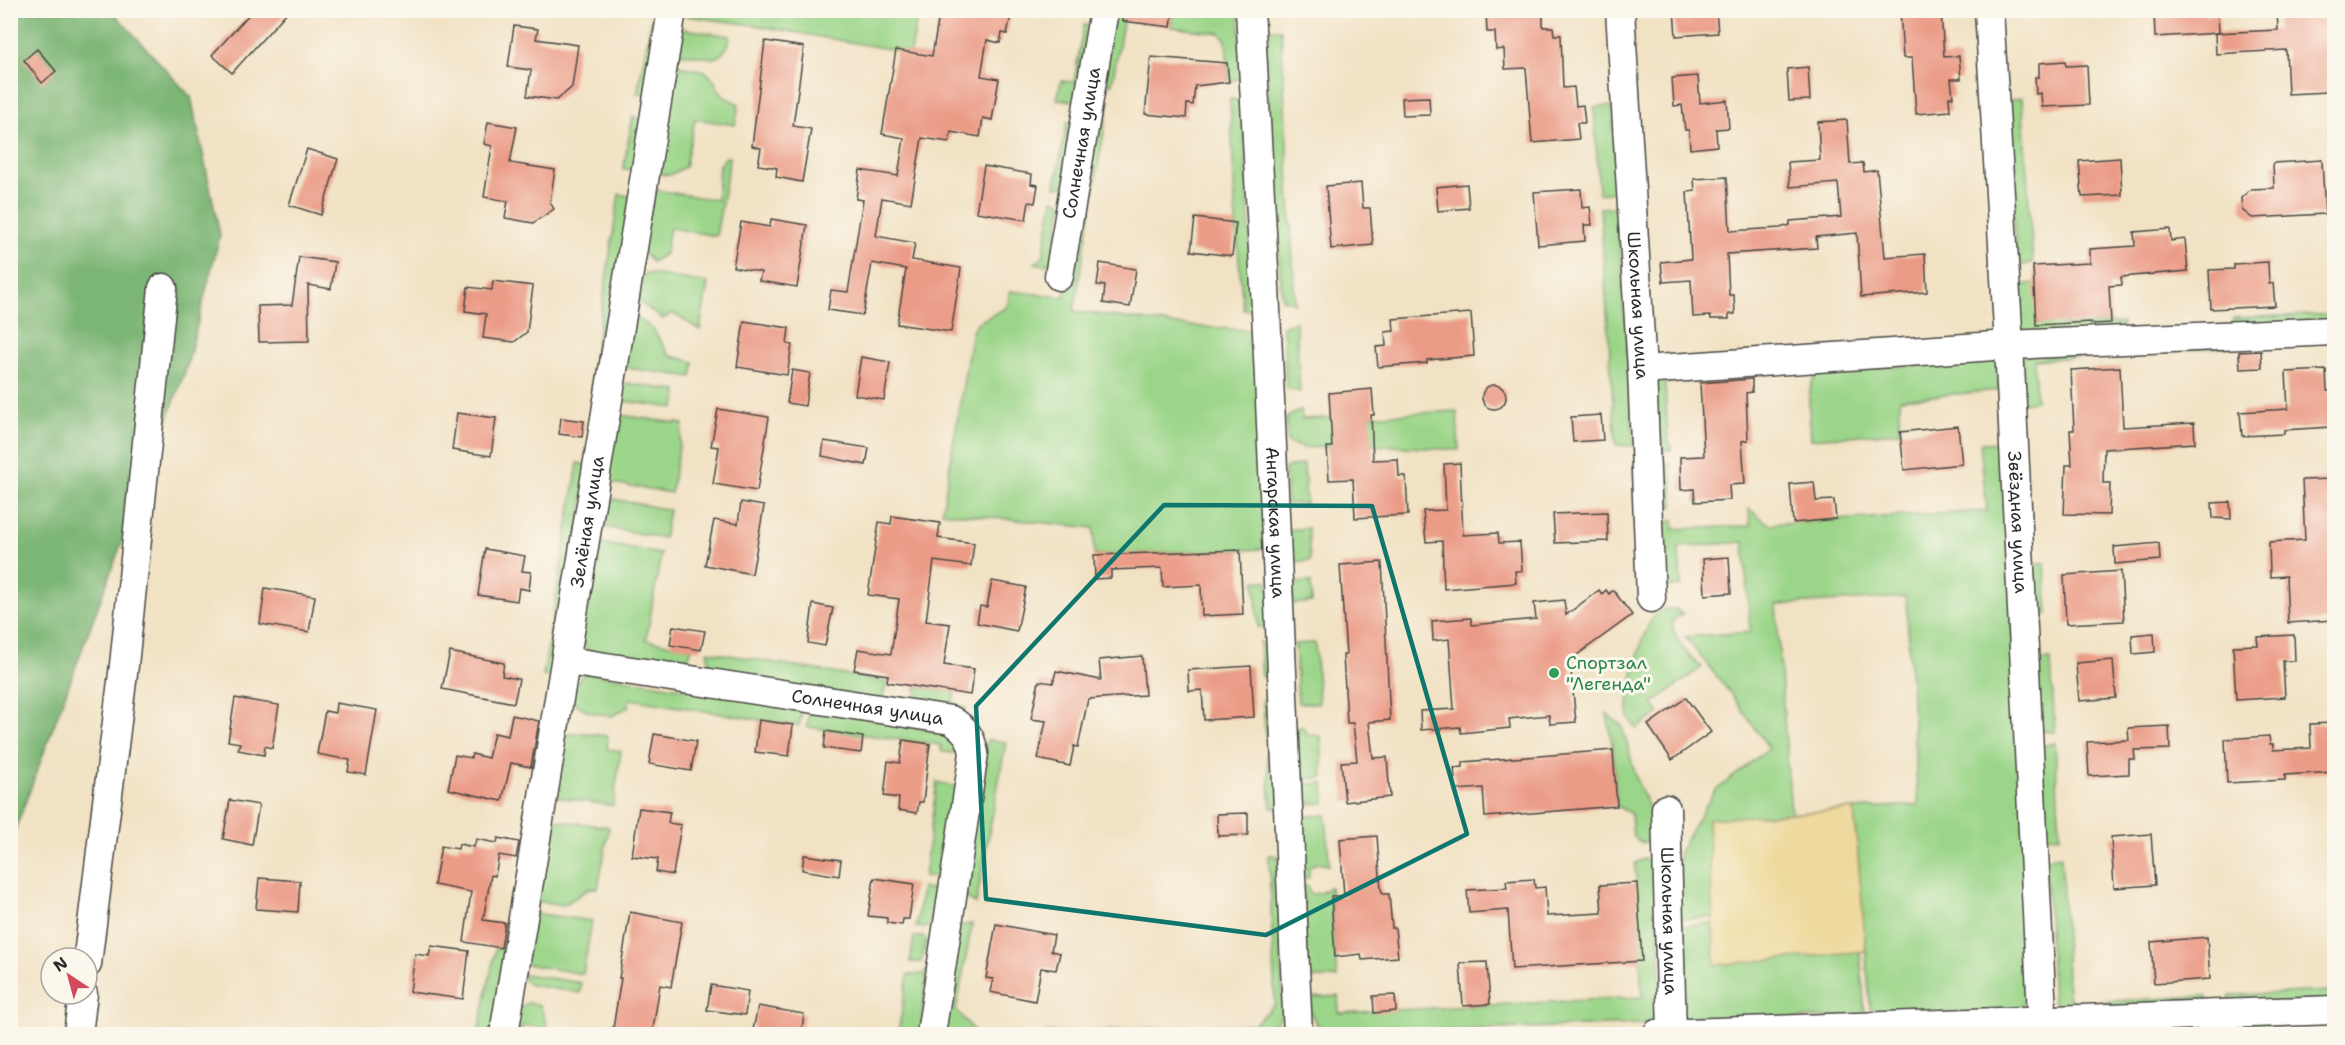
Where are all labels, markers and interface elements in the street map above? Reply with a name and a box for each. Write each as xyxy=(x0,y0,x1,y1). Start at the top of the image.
street label: Солнечная улица xyxy=(1057,65,1106,221)
street label: Школьная улица xyxy=(1622,231,1654,380)
street label: Ангарская улица xyxy=(1260,446,1291,599)
street label: Звёздная улица xyxy=(2002,450,2033,594)
street label: Зелёная улица xyxy=(565,454,610,589)
place label: Спортзал "Легенда" xyxy=(1566,651,1651,696)
marker: Спортзал "Легенда" xyxy=(1547,666,1561,680)
street label: Солнечная улица xyxy=(790,684,945,731)
street label: Школьная улица xyxy=(1655,847,1683,995)
north arrow xyxy=(39,946,99,1006)
text: N xyxy=(49,952,72,976)

